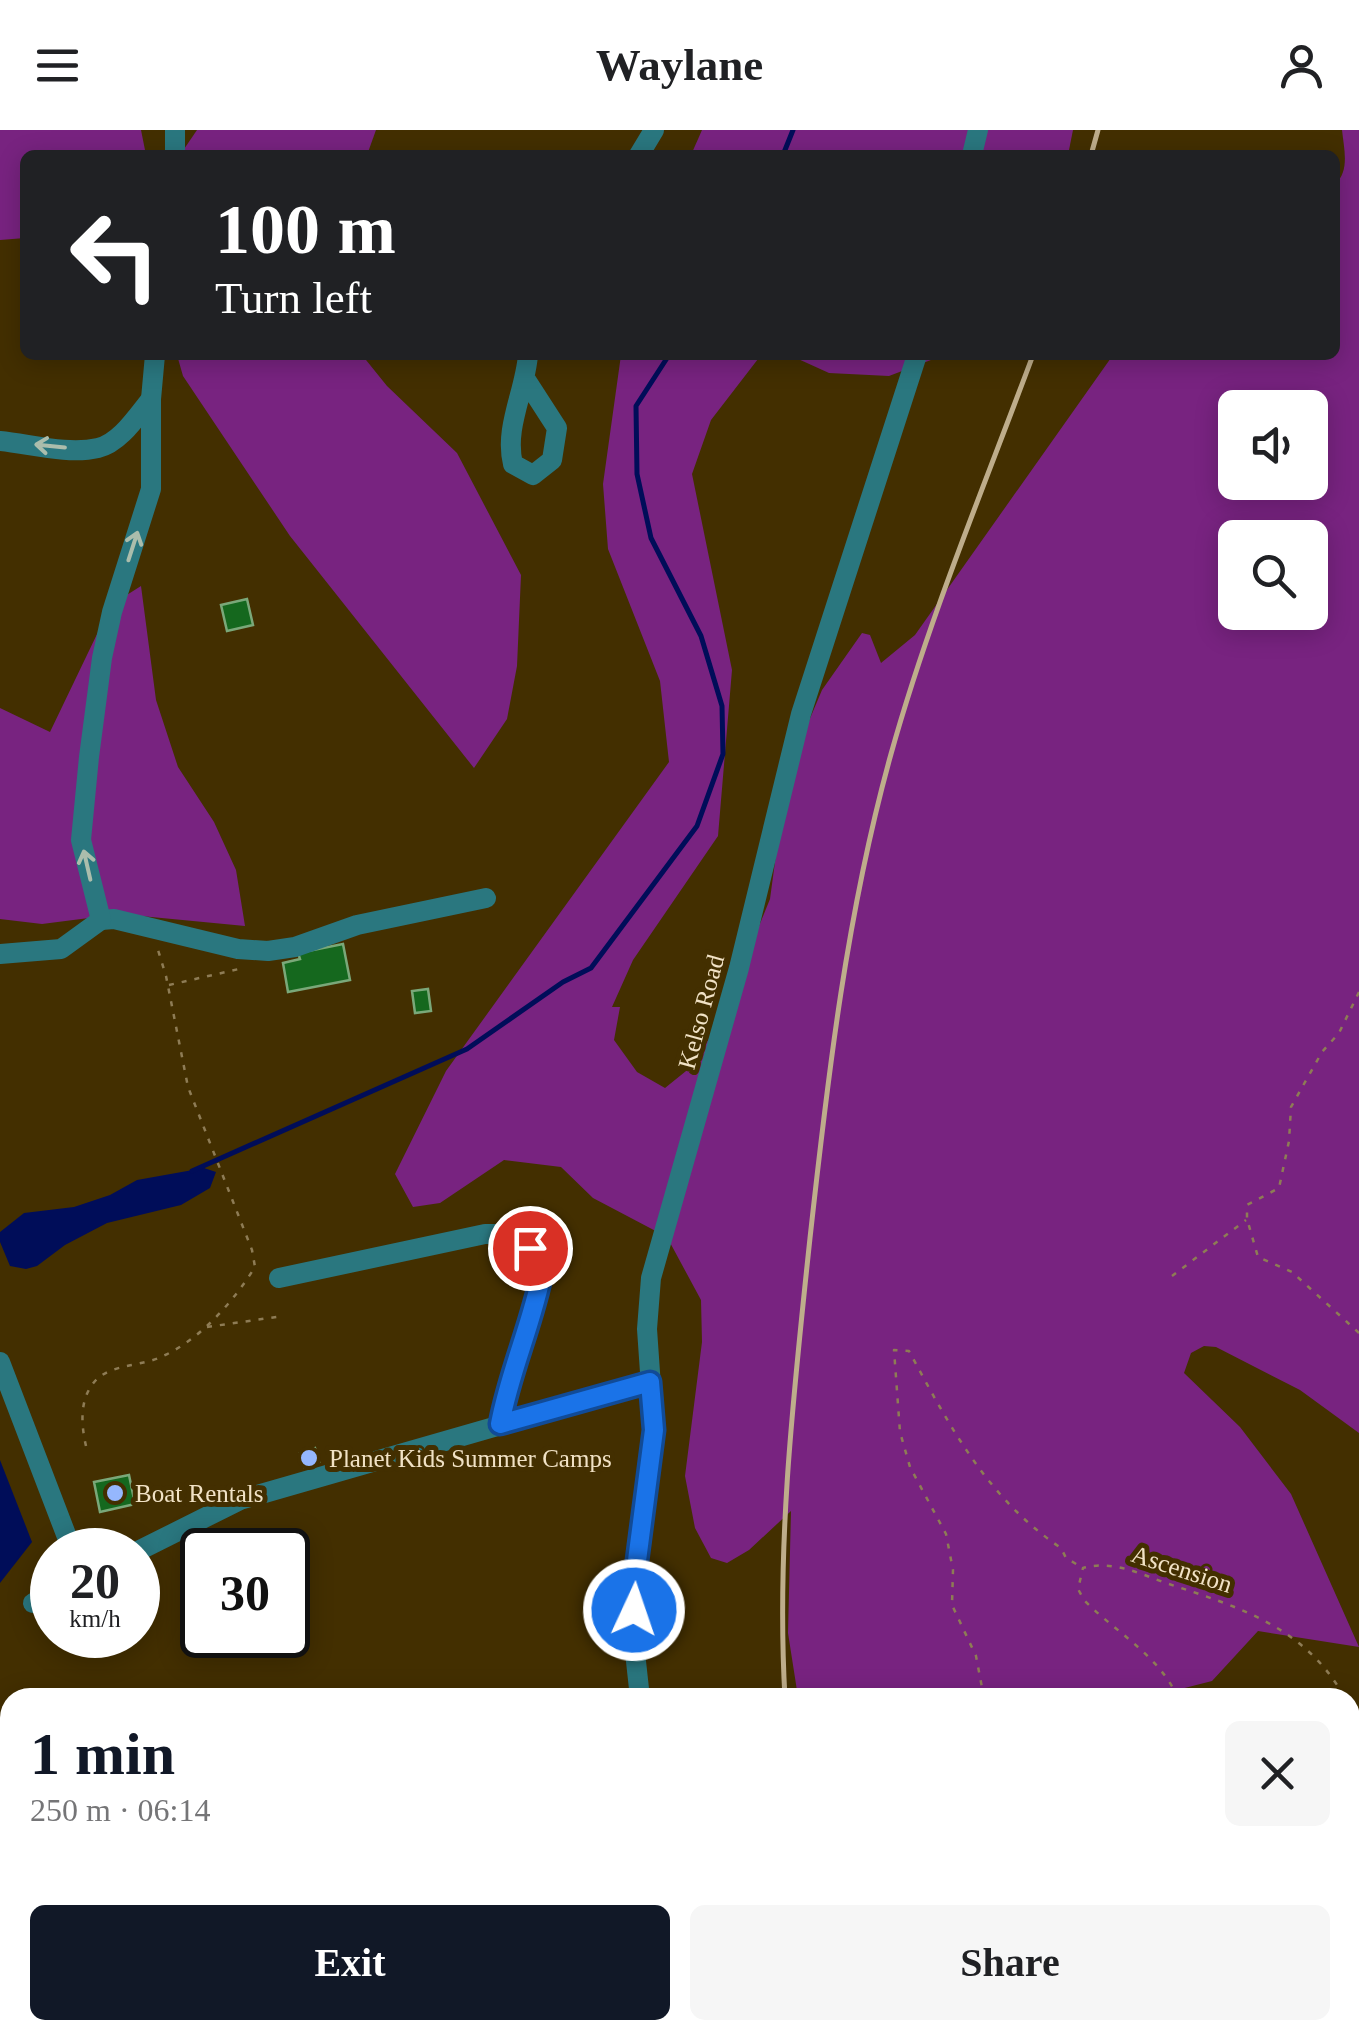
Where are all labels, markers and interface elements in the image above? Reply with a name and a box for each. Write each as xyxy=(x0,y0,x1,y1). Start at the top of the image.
icon: menu xyxy=(30,38,85,93)
icon: person xyxy=(1274,38,1329,93)
text: Waylane xyxy=(596,40,763,90)
icon: left xyxy=(50,190,180,320)
text: 100 m xyxy=(215,191,396,268)
text: Turn left xyxy=(215,273,372,323)
map controls xyxy=(1218,390,1328,630)
button: sound xyxy=(1218,390,1328,500)
one-way arrow xyxy=(35,436,67,455)
button: search xyxy=(1218,520,1328,630)
one-way arrow xyxy=(125,531,143,563)
one-way arrow xyxy=(77,850,95,882)
street label: Kelso Road xyxy=(673,951,729,1072)
pin xyxy=(488,1206,573,1291)
icon: arrive xyxy=(503,1221,558,1276)
place label: Planet Kids Summer Camps xyxy=(329,1445,612,1472)
marker: Planet Kids Summer Camps xyxy=(298,1447,320,1469)
place label: Boat Rentals xyxy=(135,1480,263,1507)
marker: Boat Rentals xyxy=(104,1482,126,1504)
speed limit sign: 30 xyxy=(180,1528,310,1658)
street label: Ascension xyxy=(1128,1540,1236,1598)
text: 20 xyxy=(70,1553,120,1609)
position arrow xyxy=(582,1558,686,1662)
text: km/h xyxy=(69,1605,121,1632)
text: 1 min xyxy=(30,1721,175,1787)
button: close xyxy=(1225,1721,1330,1826)
text: 250 m · 06:14 xyxy=(30,1792,210,1828)
button: Exit xyxy=(30,1905,670,2020)
button: Share xyxy=(690,1905,1330,2020)

